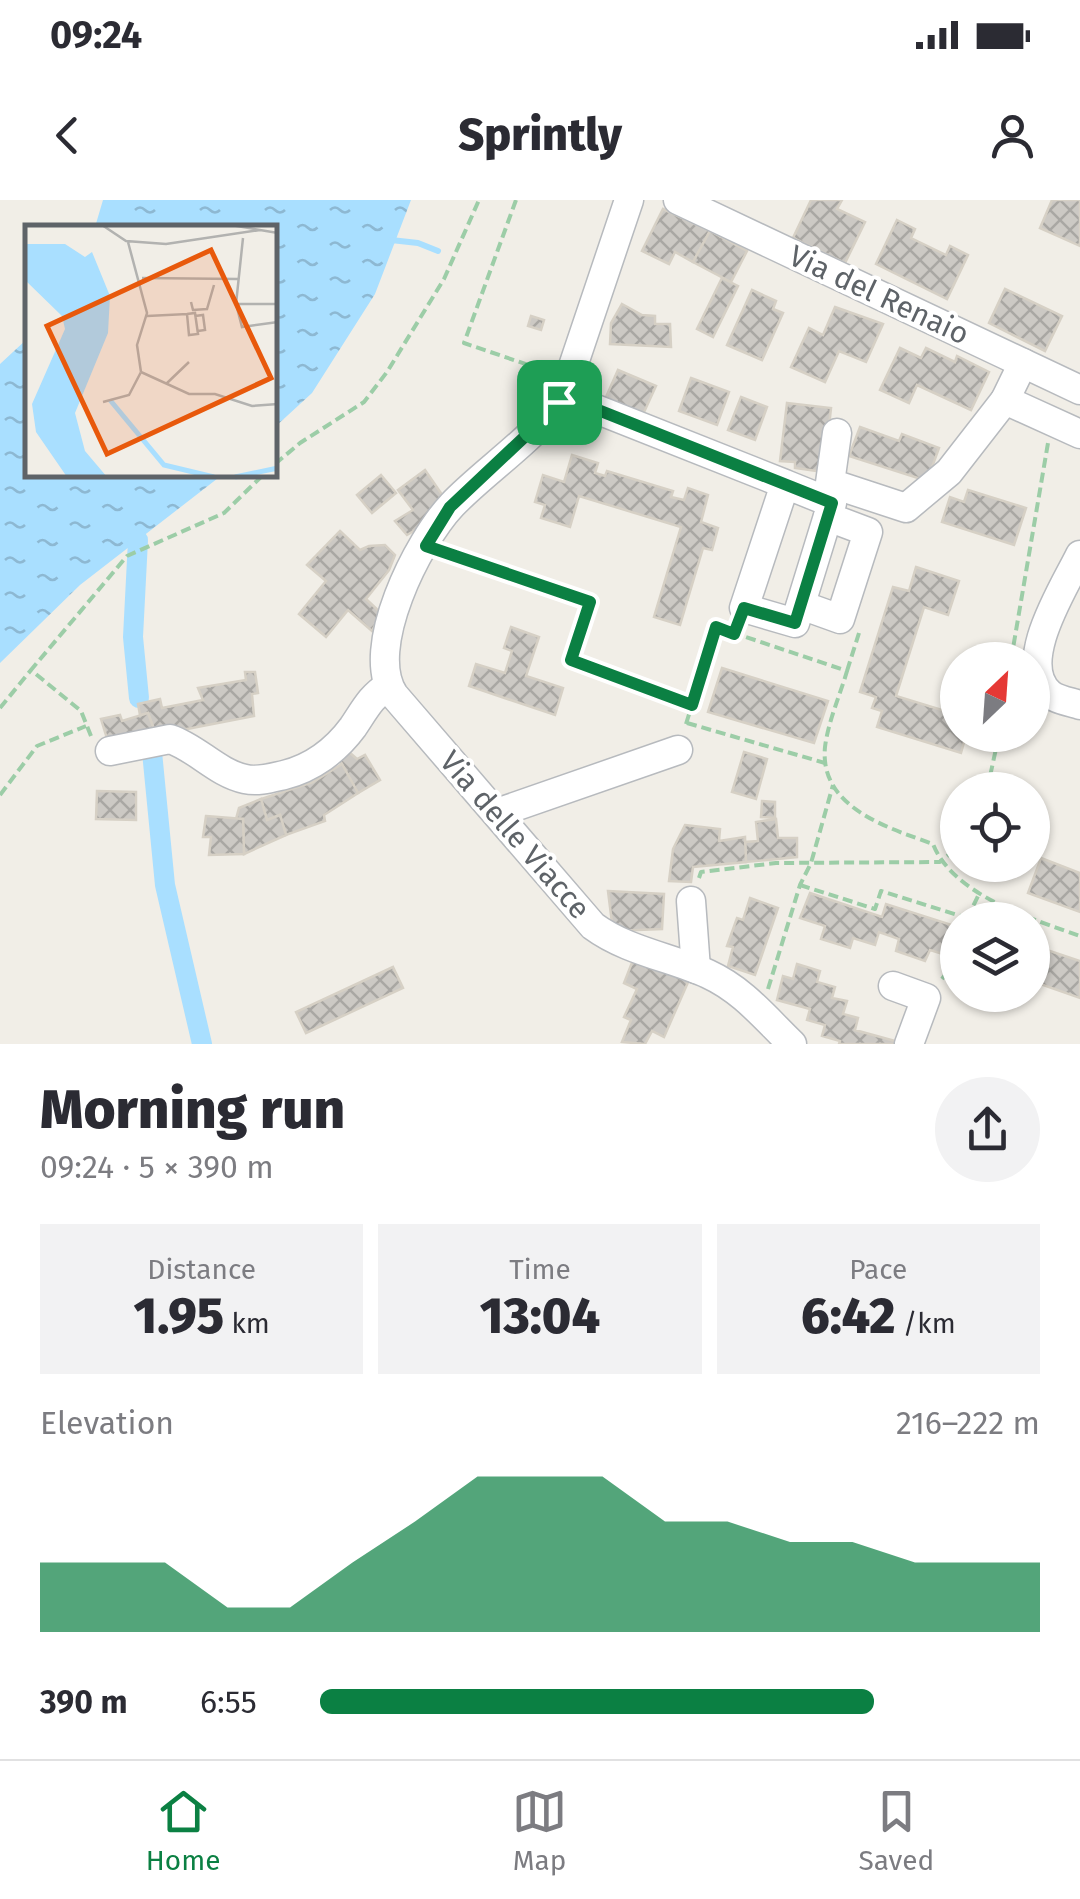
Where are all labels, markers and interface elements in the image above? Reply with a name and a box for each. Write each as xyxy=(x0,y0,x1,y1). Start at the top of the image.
text: 09:24 xyxy=(50,12,142,58)
icon: back xyxy=(40,108,95,163)
text: Sprintly xyxy=(458,108,622,162)
icon: person xyxy=(985,108,1040,163)
inset map xyxy=(25,225,278,478)
street label: Via del Renaio xyxy=(783,238,975,352)
pin xyxy=(517,360,602,445)
icon: arrive xyxy=(532,375,587,430)
north arrow xyxy=(940,642,1050,752)
map controls xyxy=(940,642,1050,1012)
street label: Via delle Viacce xyxy=(432,744,598,926)
button: locate xyxy=(940,772,1050,882)
button: layers xyxy=(940,902,1050,1012)
text: Morning run xyxy=(40,1077,345,1143)
button: share xyxy=(935,1077,1040,1182)
text: 09:24 · 5 × 390 m xyxy=(40,1148,274,1186)
text: Distance xyxy=(147,1253,256,1286)
text: Time xyxy=(509,1253,571,1286)
text: Pace xyxy=(849,1253,907,1286)
text: 1.95 xyxy=(134,1286,224,1346)
text: 13:04 xyxy=(480,1286,600,1346)
text: 6:42 xyxy=(801,1286,895,1346)
text: km xyxy=(224,1307,270,1340)
text: /km xyxy=(895,1307,956,1340)
text: Elevation xyxy=(40,1404,174,1442)
text: 216–222 m xyxy=(896,1404,1040,1442)
text: 390 m xyxy=(40,1683,128,1721)
text: 6:55 xyxy=(200,1683,257,1721)
tab: Home xyxy=(146,1784,220,1877)
tab: Map xyxy=(512,1784,567,1877)
tab: Saved xyxy=(858,1784,934,1877)

